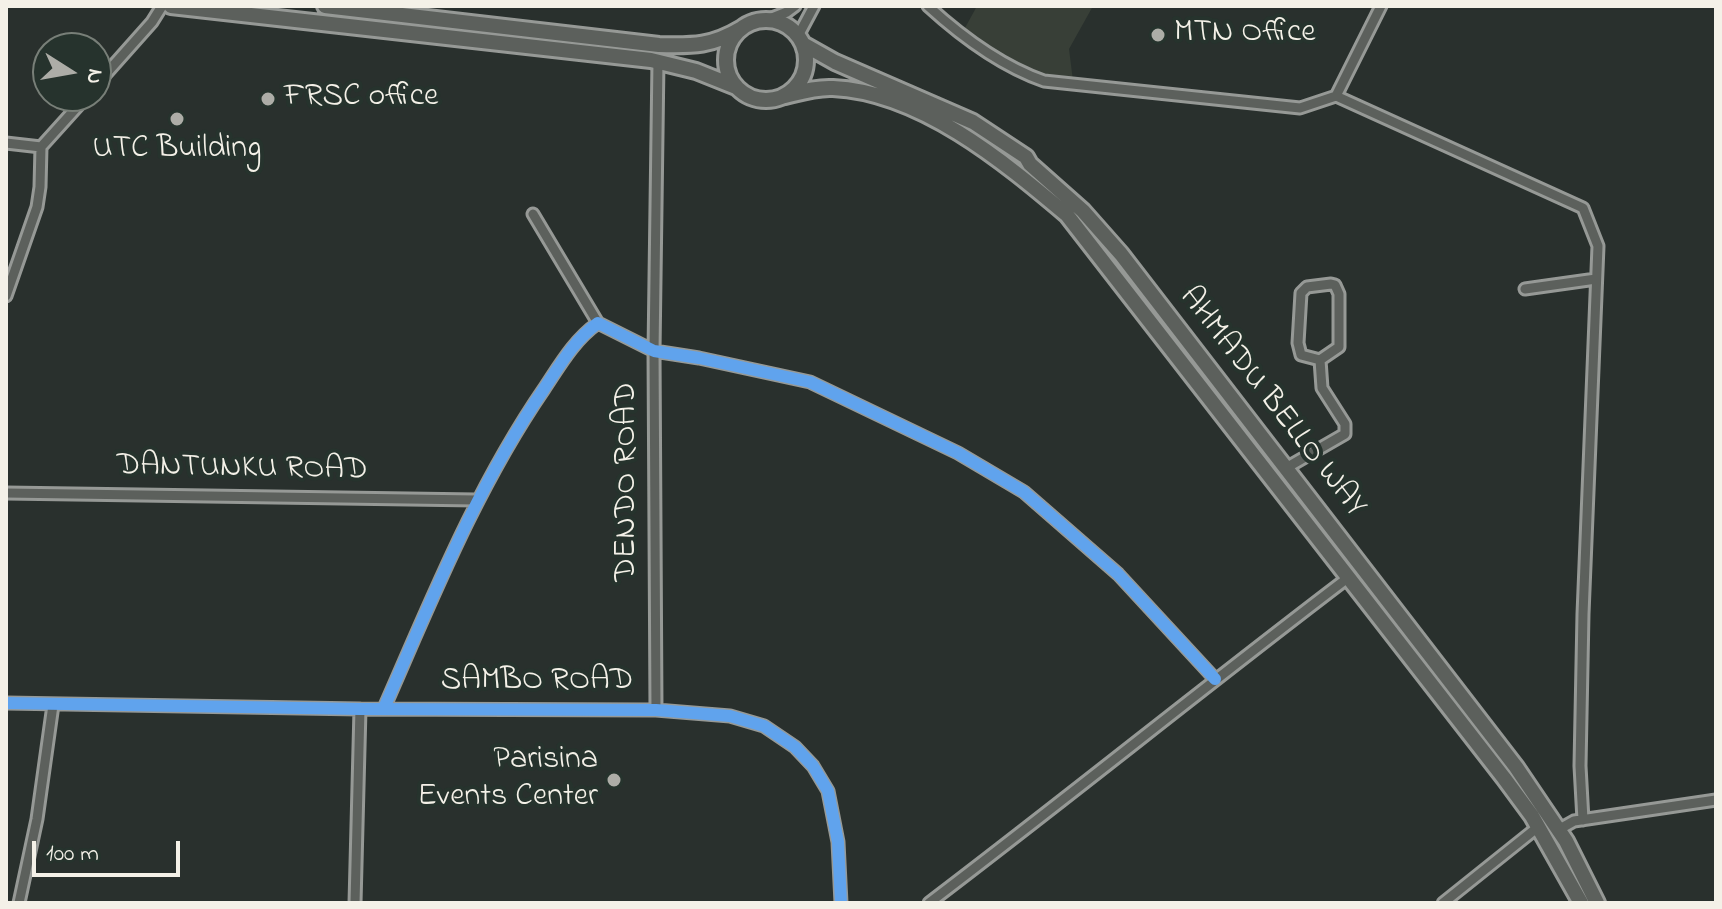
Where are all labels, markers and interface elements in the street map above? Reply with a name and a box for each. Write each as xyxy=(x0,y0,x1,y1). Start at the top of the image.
place label: MTN Office xyxy=(1174,16,1316,54)
marker: MTN Office xyxy=(1149,26,1167,44)
north arrow xyxy=(32,32,112,112)
text: N xyxy=(76,66,111,87)
place label: FRSC office xyxy=(284,80,438,118)
marker: FRSC office xyxy=(259,90,277,108)
marker: UTC Building xyxy=(168,110,186,128)
place label: UTC Building xyxy=(93,132,261,170)
street label: AHMADU BELLO WAY xyxy=(1169,280,1373,526)
street label: DENDO ROAD xyxy=(610,382,648,582)
street label: DANTUNKU ROAD xyxy=(116,449,368,491)
street label: SAMBO ROAD xyxy=(441,664,633,702)
place label: Parisina Events Center xyxy=(417,743,598,818)
marker: Parisina Events Center xyxy=(605,771,623,789)
scale bar xyxy=(36,825,184,875)
text: 100 m xyxy=(46,837,99,872)

